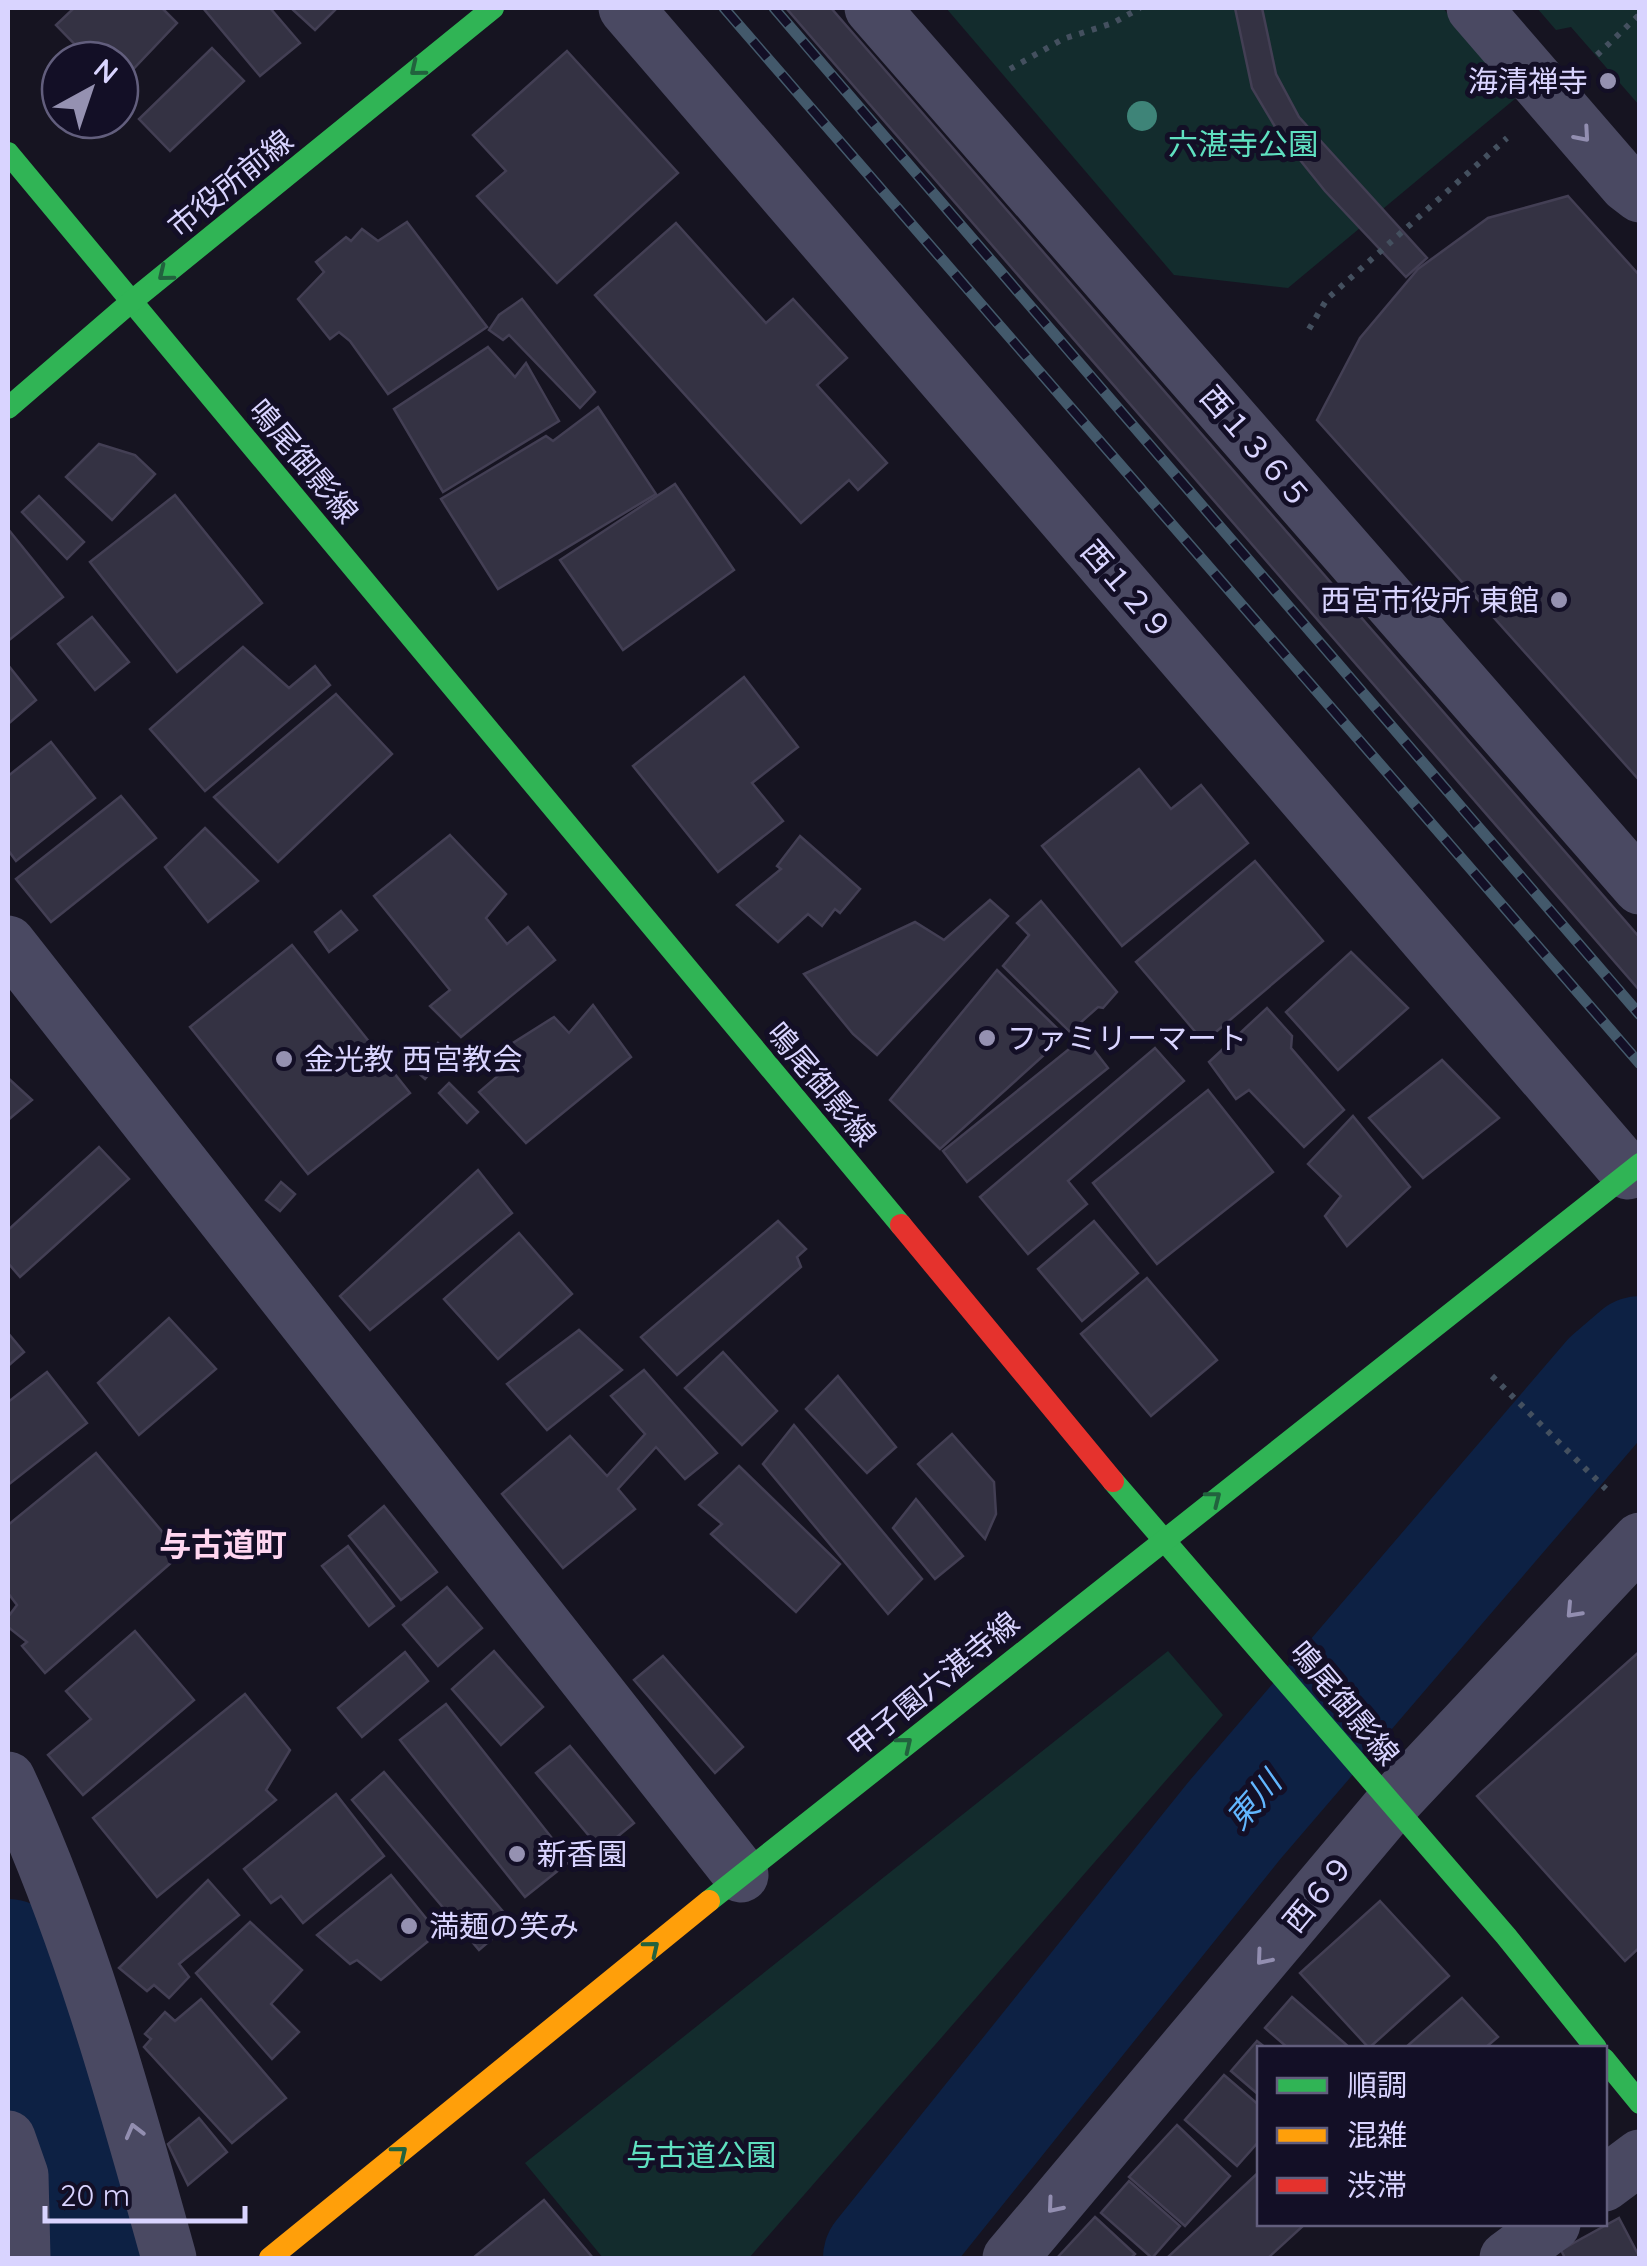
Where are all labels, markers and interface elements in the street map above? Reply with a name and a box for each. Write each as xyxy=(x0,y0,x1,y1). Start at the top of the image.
north arrow xyxy=(40,40,140,140)
text: N xyxy=(87,50,126,90)
one-way arrow xyxy=(411,57,429,75)
place label: 海清禅寺 xyxy=(1468,62,1588,100)
marker: 海清禅寺 xyxy=(1597,70,1619,92)
street label: 市役所前線 xyxy=(160,121,300,245)
one-way arrow xyxy=(1571,123,1589,142)
park label: 六湛寺公園 xyxy=(1168,125,1318,163)
one-way arrow xyxy=(159,262,177,280)
street label: 西１３６５ xyxy=(1192,378,1320,516)
street label: 鳴尾御影線 xyxy=(241,391,367,531)
street label: 西１２９ xyxy=(1073,532,1181,648)
place label: 西宮市役所 東館 xyxy=(1321,581,1539,619)
marker: 西宮市役所 東館 xyxy=(1548,589,1570,611)
street label: 鳴尾御影線 xyxy=(759,1014,885,1154)
place label: ファミリーマート xyxy=(1007,1019,1247,1057)
marker: ファミリーマート xyxy=(976,1027,998,1049)
place label: 金光教 西宮教会 xyxy=(304,1040,522,1078)
marker: 金光教 西宮教会 xyxy=(273,1048,295,1070)
one-way arrow xyxy=(1203,1492,1221,1510)
district label: 与古道町 xyxy=(159,1524,287,1564)
one-way arrow xyxy=(1567,1599,1585,1618)
street label: 甲子園六湛寺線 xyxy=(839,1603,1027,1765)
street label: 鳴尾御影線 xyxy=(1282,1633,1408,1773)
one-way arrow xyxy=(894,1738,912,1756)
water label: 東川 xyxy=(1217,1760,1291,1837)
place label: 新香園 xyxy=(537,1835,627,1873)
marker: 新香園 xyxy=(506,1843,528,1865)
street label: 西６９ xyxy=(1275,1846,1361,1940)
place label: 満麺の笑み xyxy=(429,1907,579,1945)
marker: 満麺の笑み xyxy=(398,1915,420,1937)
one-way arrow xyxy=(640,1941,658,1959)
one-way arrow xyxy=(1257,1946,1275,1964)
legend xyxy=(1257,2046,1607,2226)
text: 順調 xyxy=(1347,2066,1407,2104)
text: 混雑 xyxy=(1347,2116,1407,2154)
one-way arrow xyxy=(125,2123,146,2140)
park label: 与古道公園 xyxy=(626,2136,776,2174)
one-way arrow xyxy=(388,2147,406,2165)
scale bar xyxy=(45,2161,245,2223)
text: 渋滞 xyxy=(1347,2166,1407,2204)
text: 20 m xyxy=(60,2176,130,2214)
one-way arrow xyxy=(1048,2195,1066,2213)

